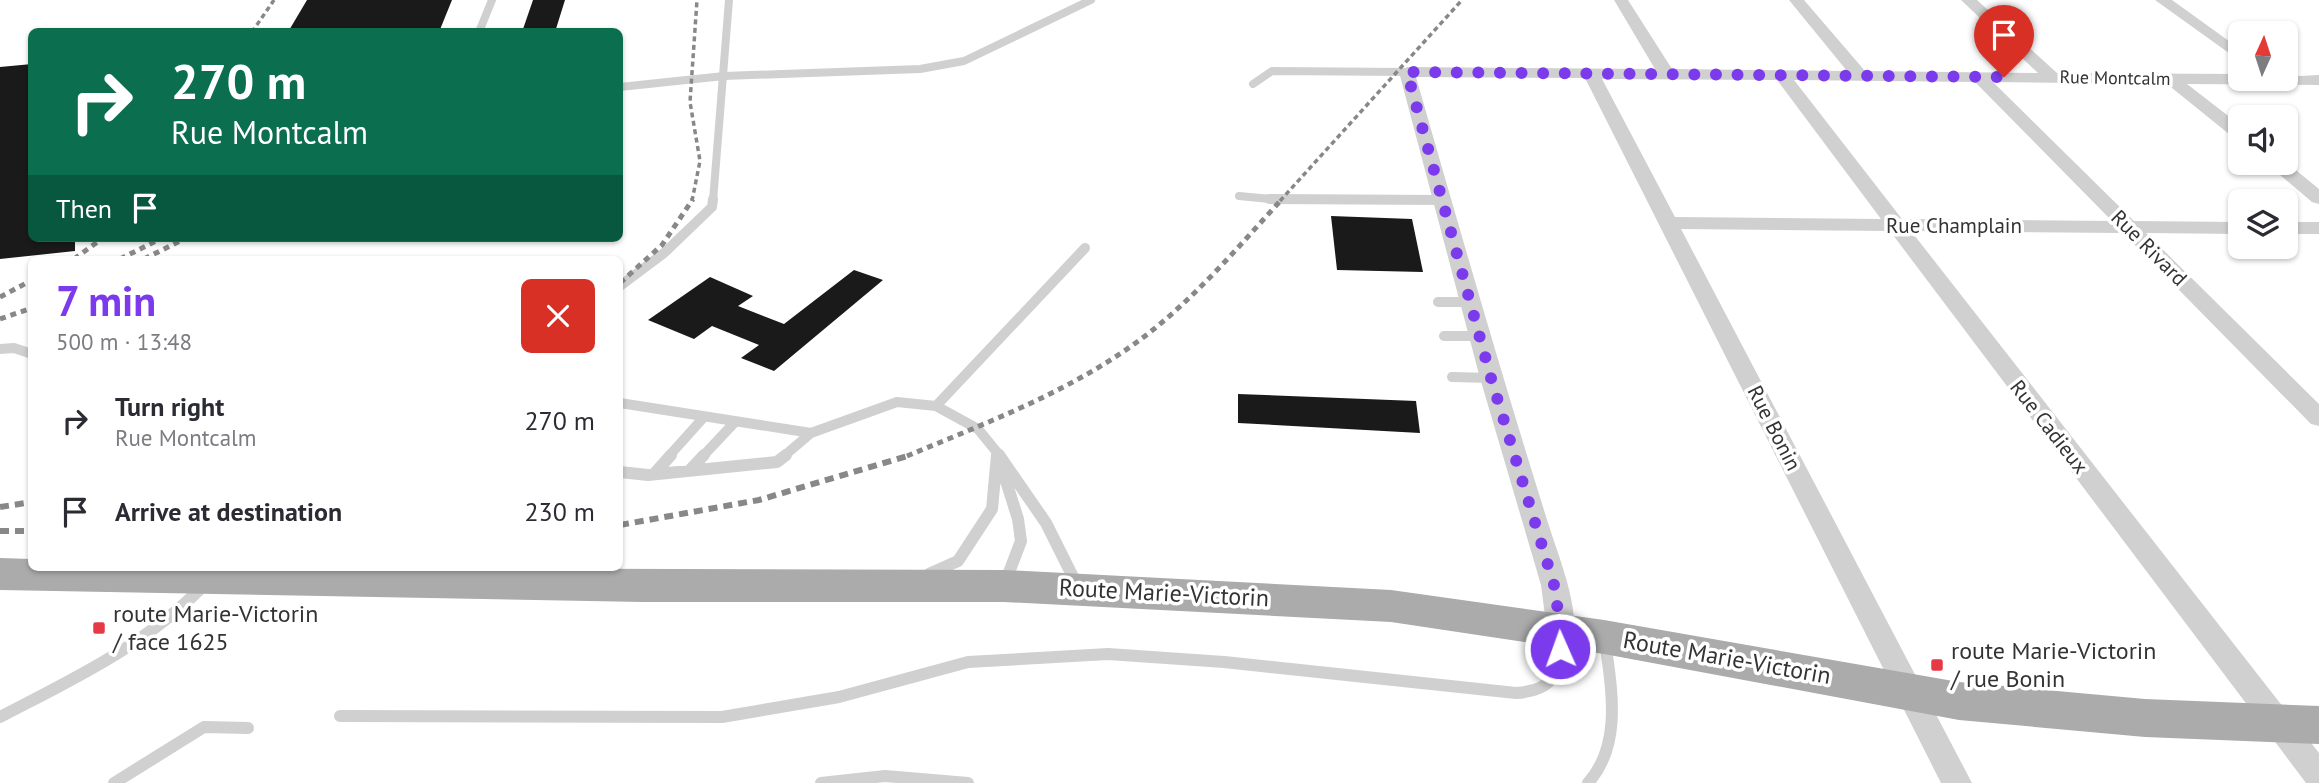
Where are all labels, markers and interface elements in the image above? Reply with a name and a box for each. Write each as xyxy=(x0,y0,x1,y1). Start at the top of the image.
pin xyxy=(1974,5,2034,77)
icon: arrive xyxy=(1985,16,2023,54)
north arrow xyxy=(2228,21,2298,91)
map controls xyxy=(2228,21,2298,259)
text: 270 m xyxy=(171,49,306,113)
icon: right xyxy=(56,56,147,147)
street label: Rue Montcalm xyxy=(2059,65,2171,90)
button: sound xyxy=(2228,105,2298,175)
text: Rue Montcalm xyxy=(171,111,368,153)
icon: arrive xyxy=(126,189,164,227)
button: layers xyxy=(2228,189,2298,259)
text: Then xyxy=(56,192,112,225)
street label: Rue Rivard xyxy=(2106,204,2193,291)
street label: Rue Champlain xyxy=(1886,212,2022,239)
text: 7 min xyxy=(56,273,156,328)
button: close xyxy=(521,279,595,353)
text: 500 m · 13:48 xyxy=(56,327,192,356)
street label: Rue Cadieux xyxy=(2004,374,2095,479)
street label: Rue Bonin xyxy=(1742,381,1807,475)
text: Turn right xyxy=(115,390,224,423)
icon: right xyxy=(56,402,94,440)
text: 270 m xyxy=(524,404,595,437)
text: Rue Montcalm xyxy=(115,423,257,452)
icon: arrive xyxy=(56,493,94,531)
text: Arrive at destination xyxy=(115,495,342,528)
text: 230 m xyxy=(524,495,595,528)
street label: Route Marie-Victorin xyxy=(1058,572,1270,613)
place label: route Marie-Victorin / face 1625 xyxy=(112,598,318,657)
position arrow xyxy=(1523,612,1597,686)
marker: route Marie-Victorin / face 1625 xyxy=(91,620,107,636)
street label: Route Marie-Victorin xyxy=(1621,624,1833,691)
place label: route Marie-Victorin / rue Bonin xyxy=(1950,635,2156,694)
marker: route Marie-Victorin / rue Bonin xyxy=(1929,657,1945,673)

